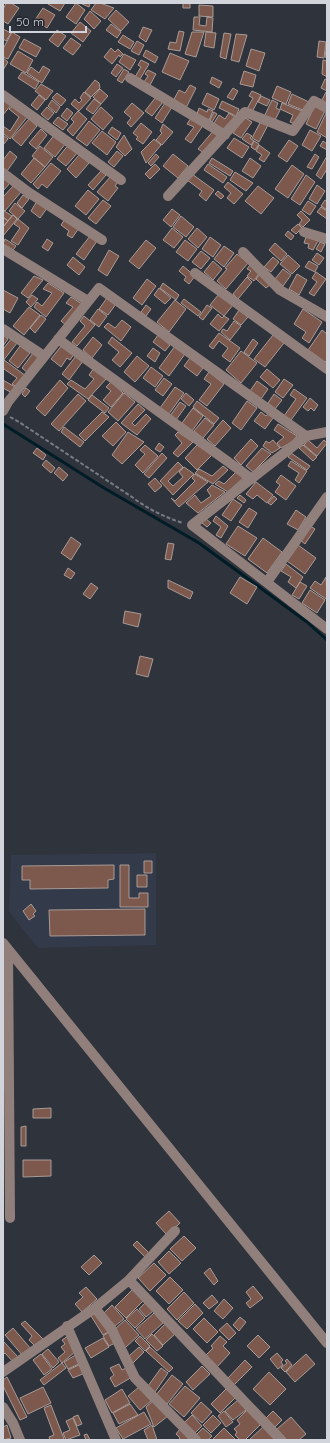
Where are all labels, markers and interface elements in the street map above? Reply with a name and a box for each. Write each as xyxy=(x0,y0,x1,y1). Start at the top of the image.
scale bar xyxy=(10,8,86,34)
text: 50 m xyxy=(16,14,44,29)

